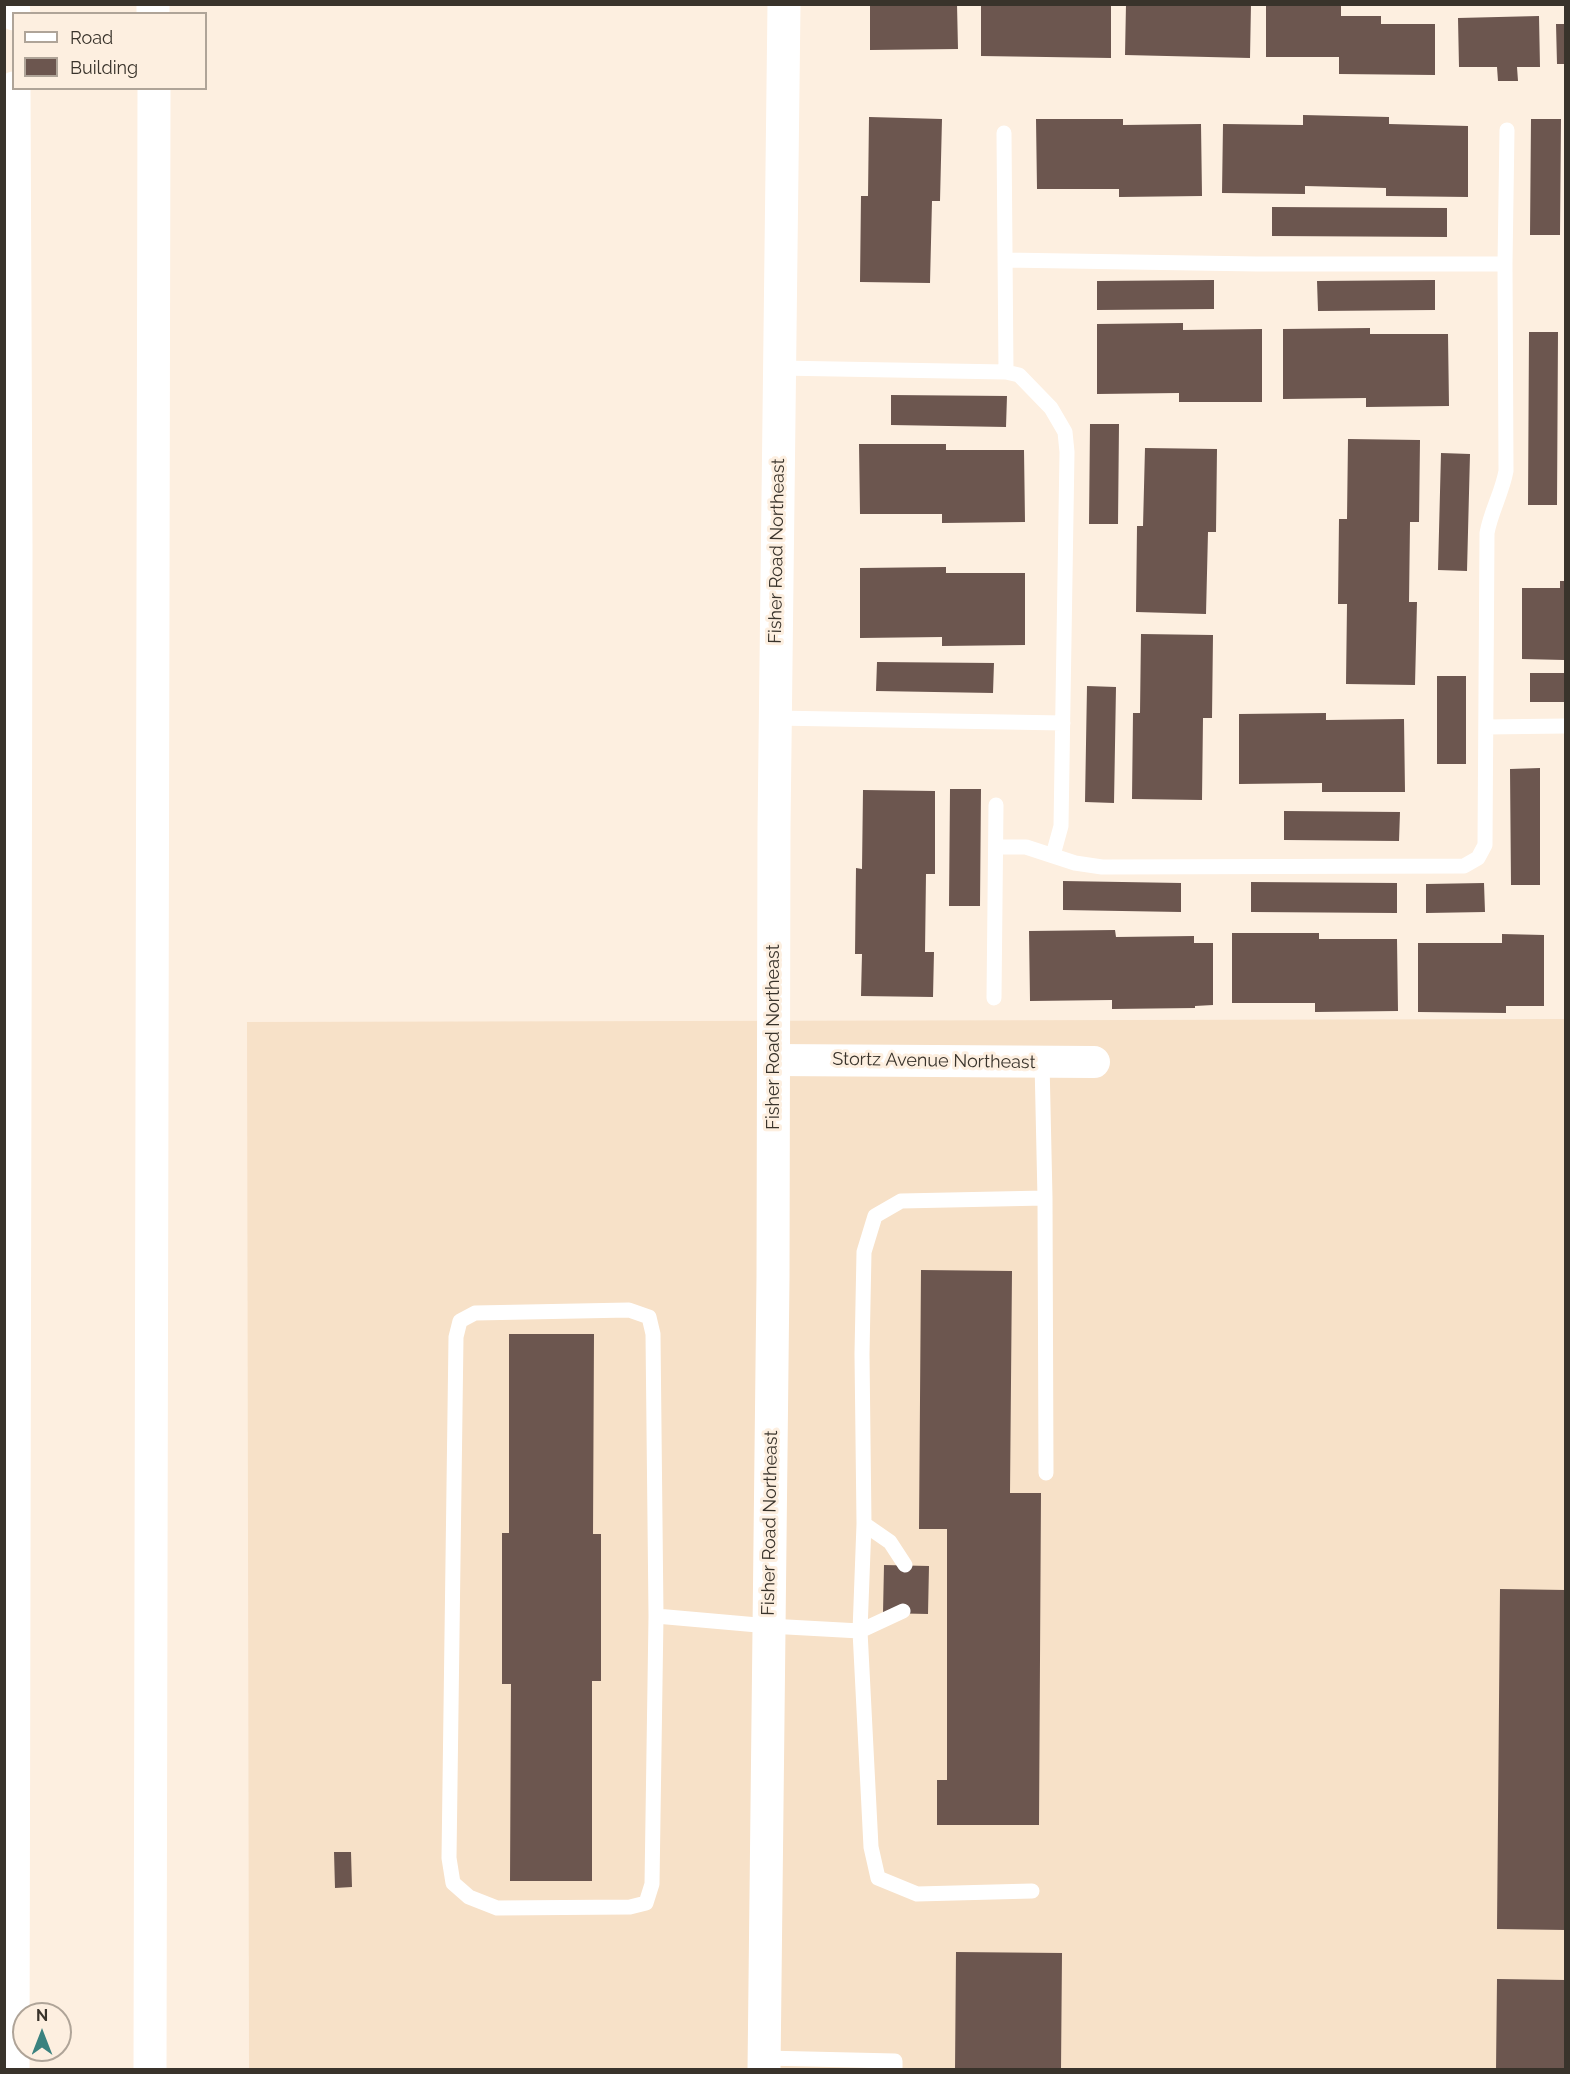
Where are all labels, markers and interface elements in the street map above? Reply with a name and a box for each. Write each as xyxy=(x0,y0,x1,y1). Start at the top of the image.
legend xyxy=(12,12,207,90)
text: Road xyxy=(70,27,113,48)
text: Building xyxy=(70,57,138,78)
street label: Fisher Road Northeast xyxy=(765,458,789,644)
street label: Fisher Road Northeast xyxy=(763,944,785,1130)
street label: Stortz Avenue Northeast xyxy=(832,1048,1036,1074)
street label: Fisher Road Northeast xyxy=(758,1430,782,1616)
north arrow xyxy=(12,2002,72,2062)
text: N xyxy=(36,2006,48,2025)

